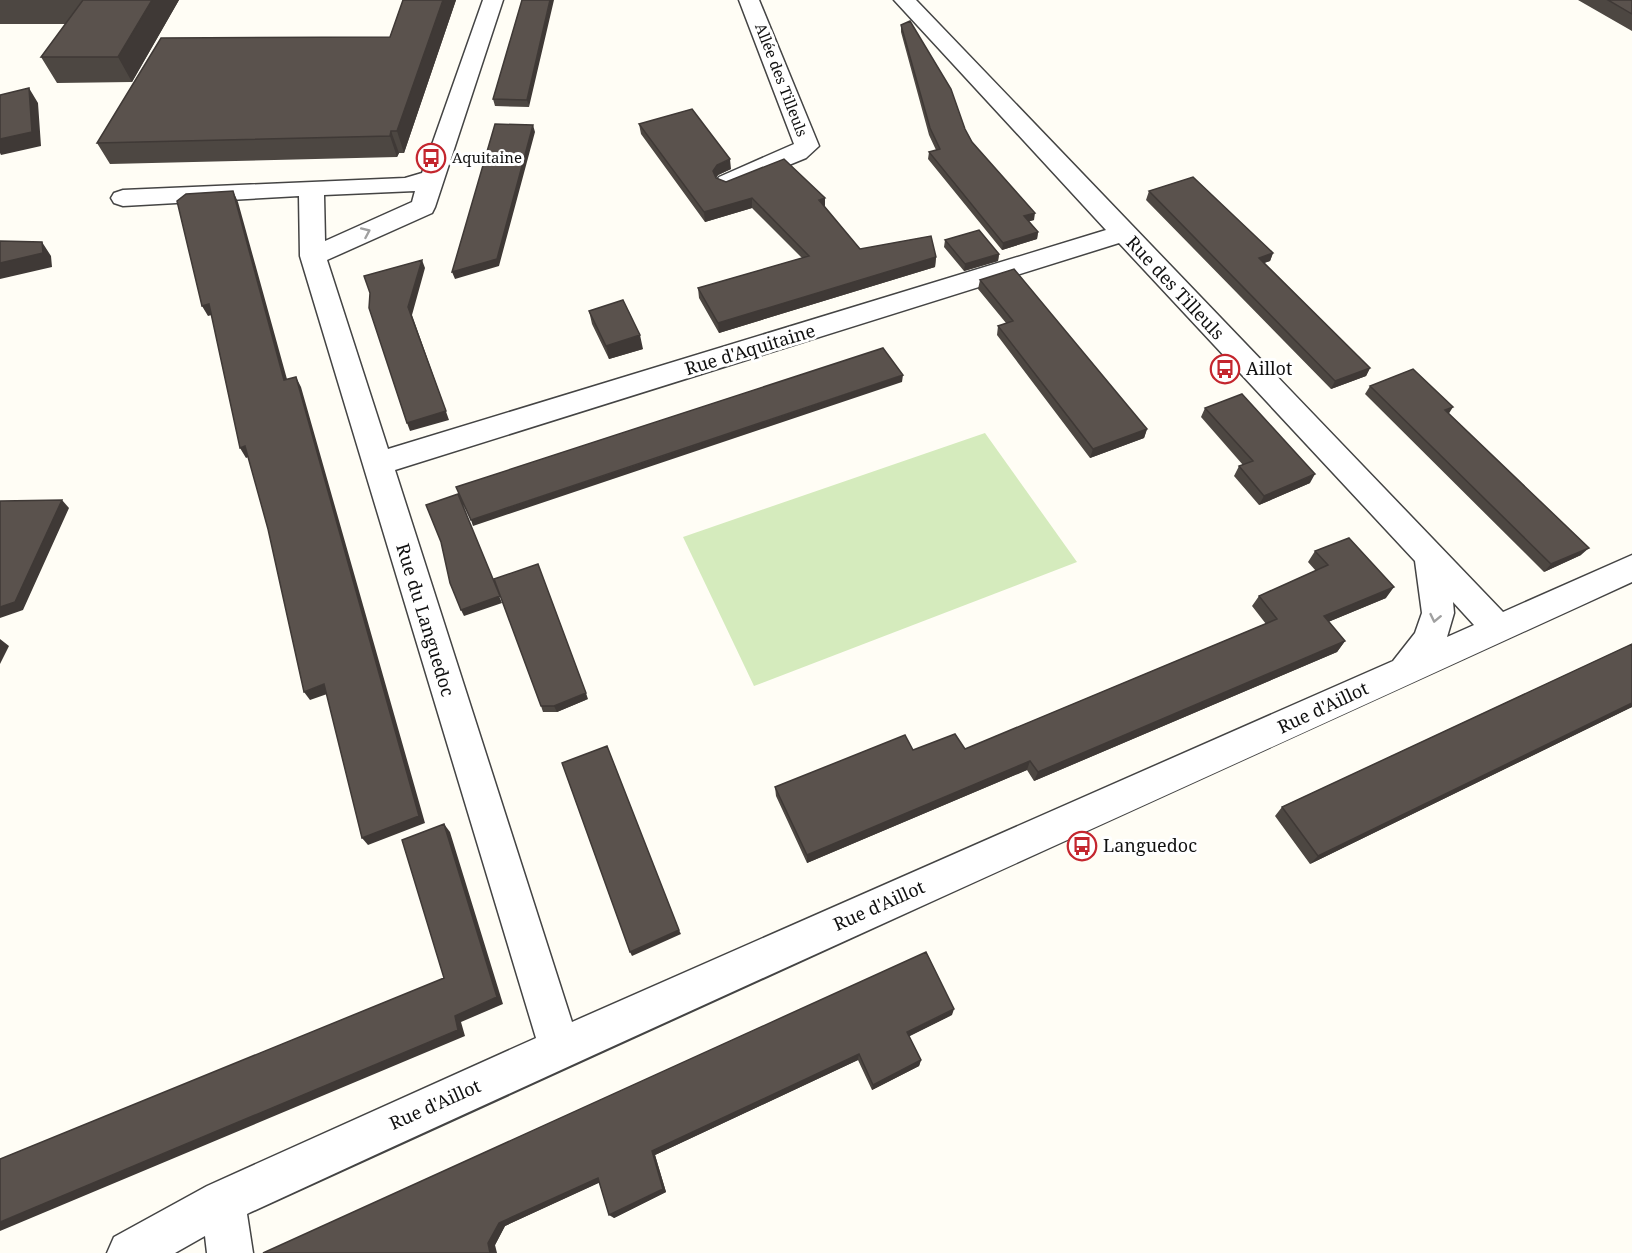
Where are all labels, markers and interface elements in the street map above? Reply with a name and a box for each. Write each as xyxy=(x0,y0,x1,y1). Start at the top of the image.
street label: Allée des Tilleuls xyxy=(751,20,813,139)
bus stop icon: Aquitaine xyxy=(415,142,447,174)
place label: Aquitaine xyxy=(452,147,522,167)
one-way arrow xyxy=(360,228,371,240)
street label: Rue des Tilleuls xyxy=(1121,230,1230,344)
street label: Rue d'Aquitaine xyxy=(682,318,818,380)
bus stop icon: Aillot xyxy=(1209,353,1241,385)
place label: Aillot xyxy=(1246,356,1292,380)
street label: Rue du Languedoc xyxy=(391,540,461,699)
one-way arrow xyxy=(1429,613,1442,623)
street label: Rue d'Aillot xyxy=(1273,676,1372,739)
bus stop icon: Languedoc xyxy=(1066,830,1098,862)
place label: Languedoc xyxy=(1103,833,1197,857)
street label: Rue d'Aillot xyxy=(829,874,928,936)
street label: Rue d'Aillot xyxy=(385,1073,484,1135)

